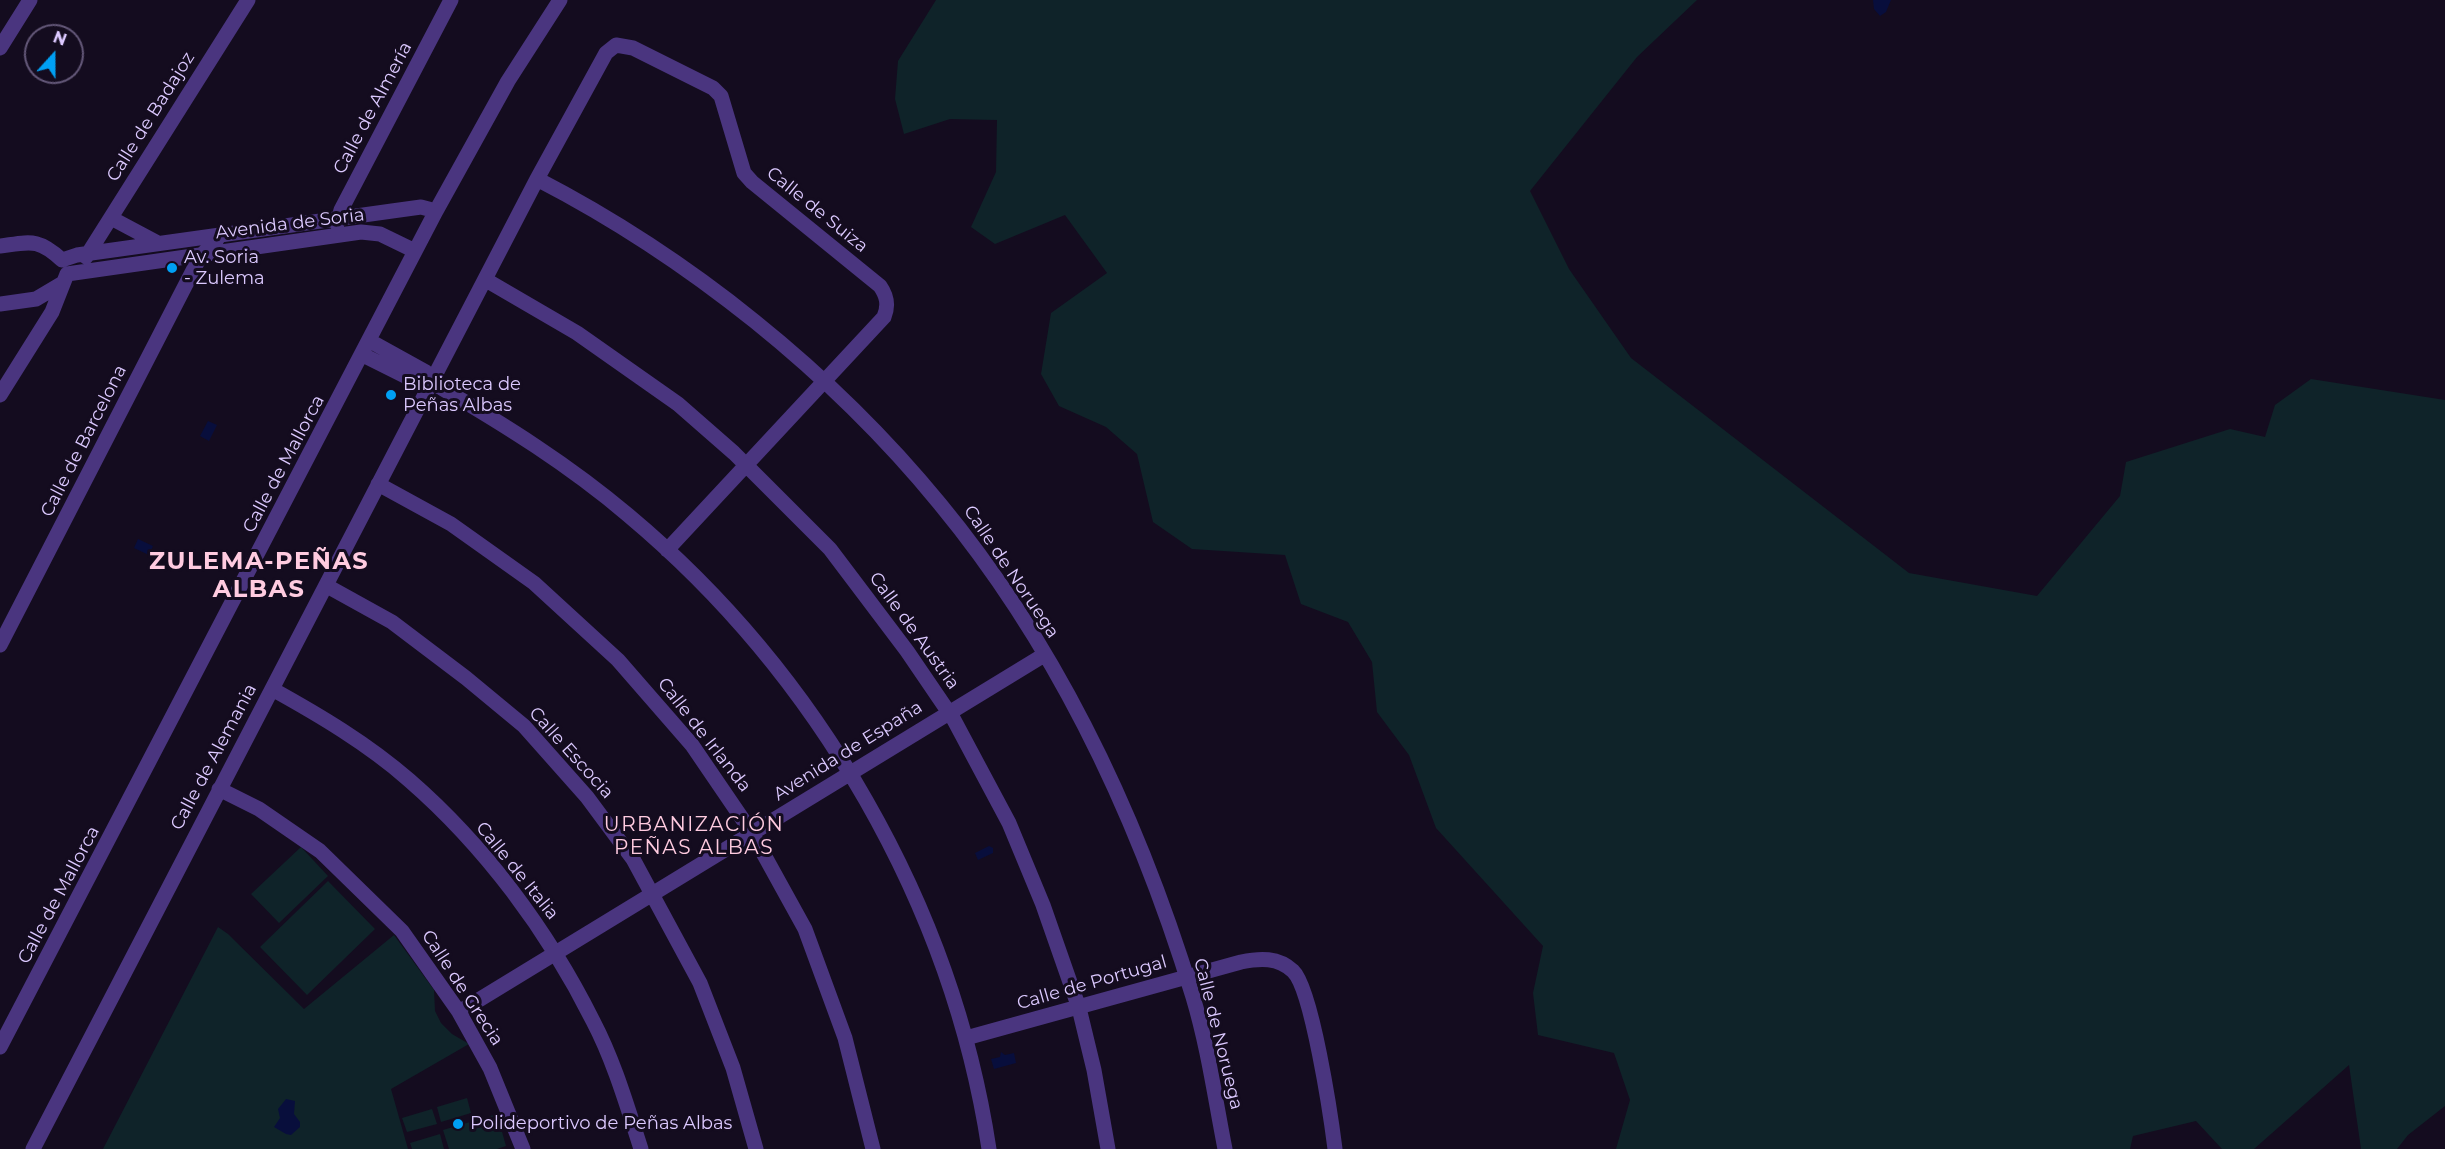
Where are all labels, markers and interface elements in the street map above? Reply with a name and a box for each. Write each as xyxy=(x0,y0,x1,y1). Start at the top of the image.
north arrow xyxy=(24,24,84,84)
text: N xyxy=(50,27,69,50)
street label: Calle de Almería xyxy=(329,38,417,178)
street label: Calle de Badajoz xyxy=(102,48,200,186)
street label: Calle de Suiza xyxy=(762,163,872,257)
street label: Avenida de Soria xyxy=(214,204,366,244)
place label: Av. Soria - Zulema xyxy=(184,247,265,290)
marker: Av. Soria - Zulema xyxy=(165,261,179,275)
street label: Calle de Barcelona xyxy=(36,362,132,520)
place label: Biblioteca de Peñas Albas xyxy=(403,374,521,416)
marker: Biblioteca de Peñas Albas xyxy=(384,388,398,402)
street label: Calle de Mallorca xyxy=(239,391,329,537)
street label: Calle de Noruega xyxy=(959,502,1063,642)
district label: ZULEMA-PEÑAS ALBAS xyxy=(149,548,369,604)
street label: Calle de Austria xyxy=(864,568,964,694)
street label: Calle de Irlanda xyxy=(653,673,755,797)
street label: Calle de Alemania xyxy=(166,680,262,834)
street label: Avenida de España xyxy=(770,696,926,806)
street label: Calle Escocia xyxy=(524,703,618,803)
district label: URBANIZACIÓN PEÑAS ALBAS xyxy=(604,813,784,860)
street label: Calle de Italia xyxy=(471,818,563,924)
street label: Calle de Mallorca xyxy=(14,822,104,968)
street label: Calle de Grecia xyxy=(417,926,507,1050)
street label: Calle de Portugal xyxy=(1015,951,1169,1015)
street label: Calle de Noruega xyxy=(1189,956,1247,1112)
place label: Polideportivo de Peñas Albas xyxy=(470,1113,732,1135)
marker: Polideportivo de Peñas Albas xyxy=(451,1117,465,1131)

